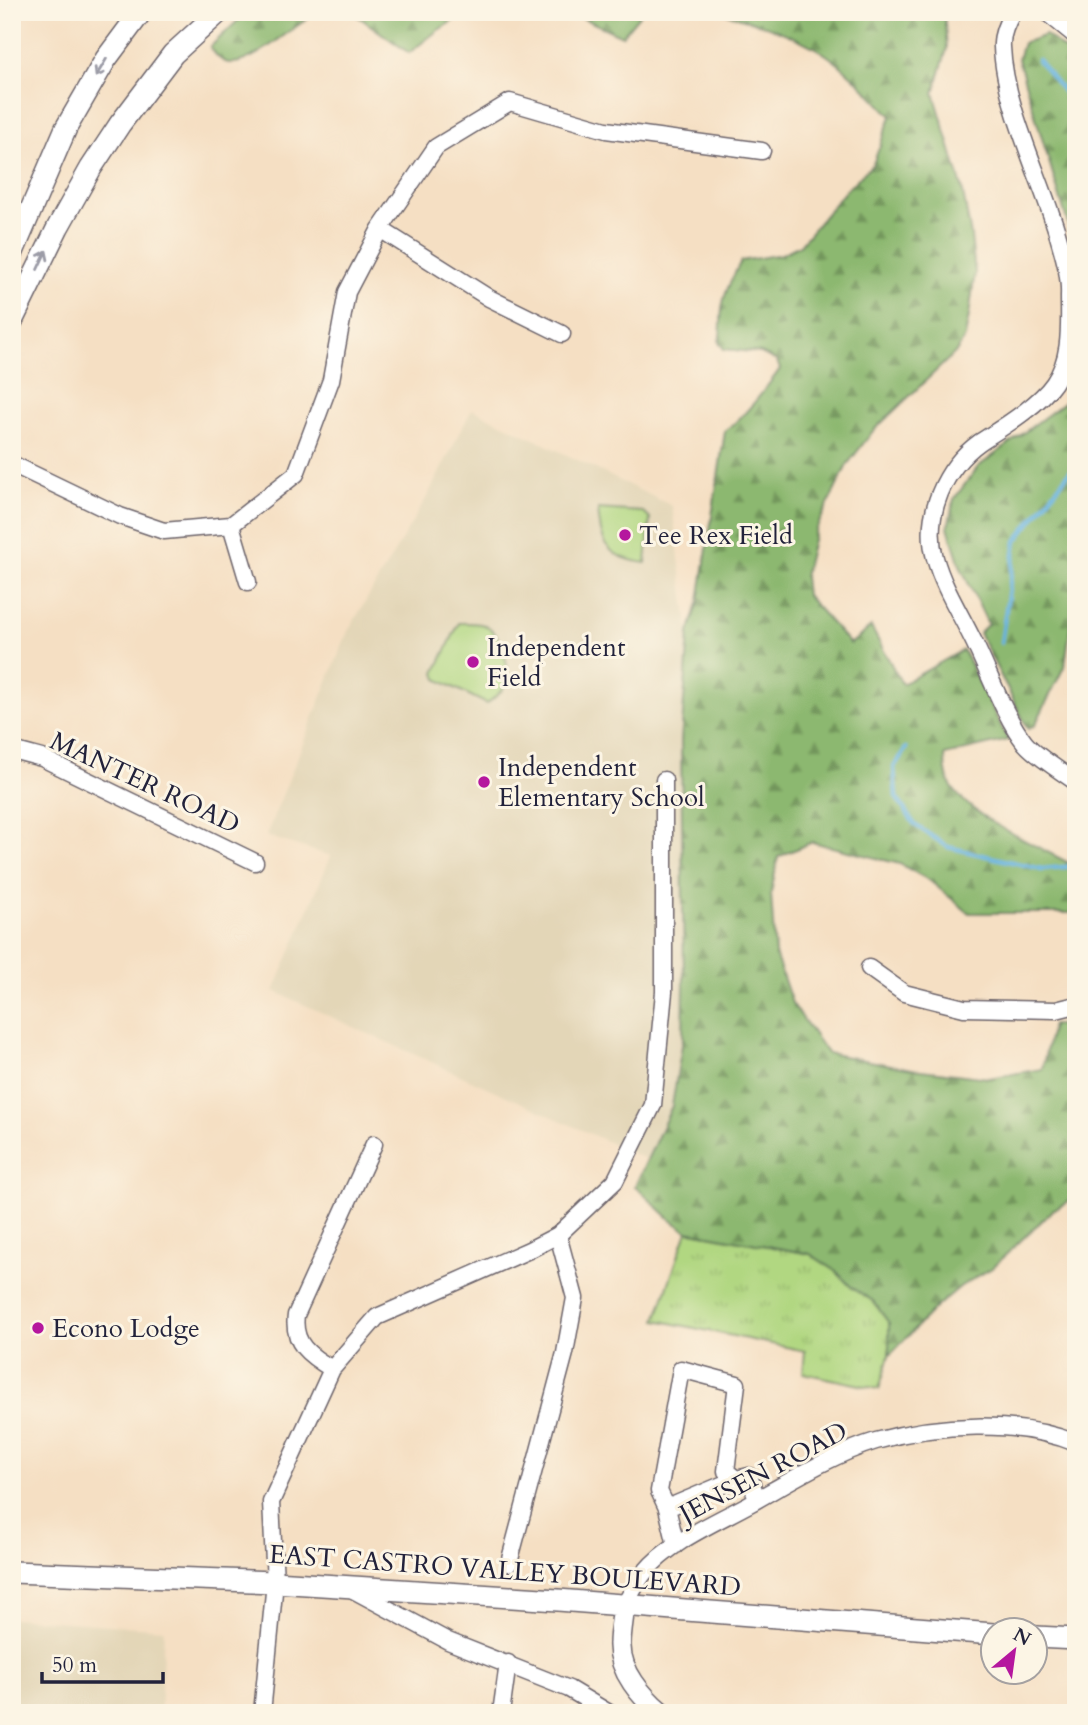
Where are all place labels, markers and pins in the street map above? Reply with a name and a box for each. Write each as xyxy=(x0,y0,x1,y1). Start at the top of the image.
place label: Tee Rex Field xyxy=(639,518,793,553)
marker: Tee Rex Field xyxy=(617,527,633,543)
place label: Independent Field xyxy=(487,630,625,695)
marker: Independent Field xyxy=(465,654,481,670)
place label: Independent Elementary School xyxy=(498,750,705,815)
marker: Independent Elementary School xyxy=(476,774,492,790)
place label: Econo Lodge xyxy=(52,1311,200,1346)
marker: Econo Lodge xyxy=(30,1320,46,1336)

